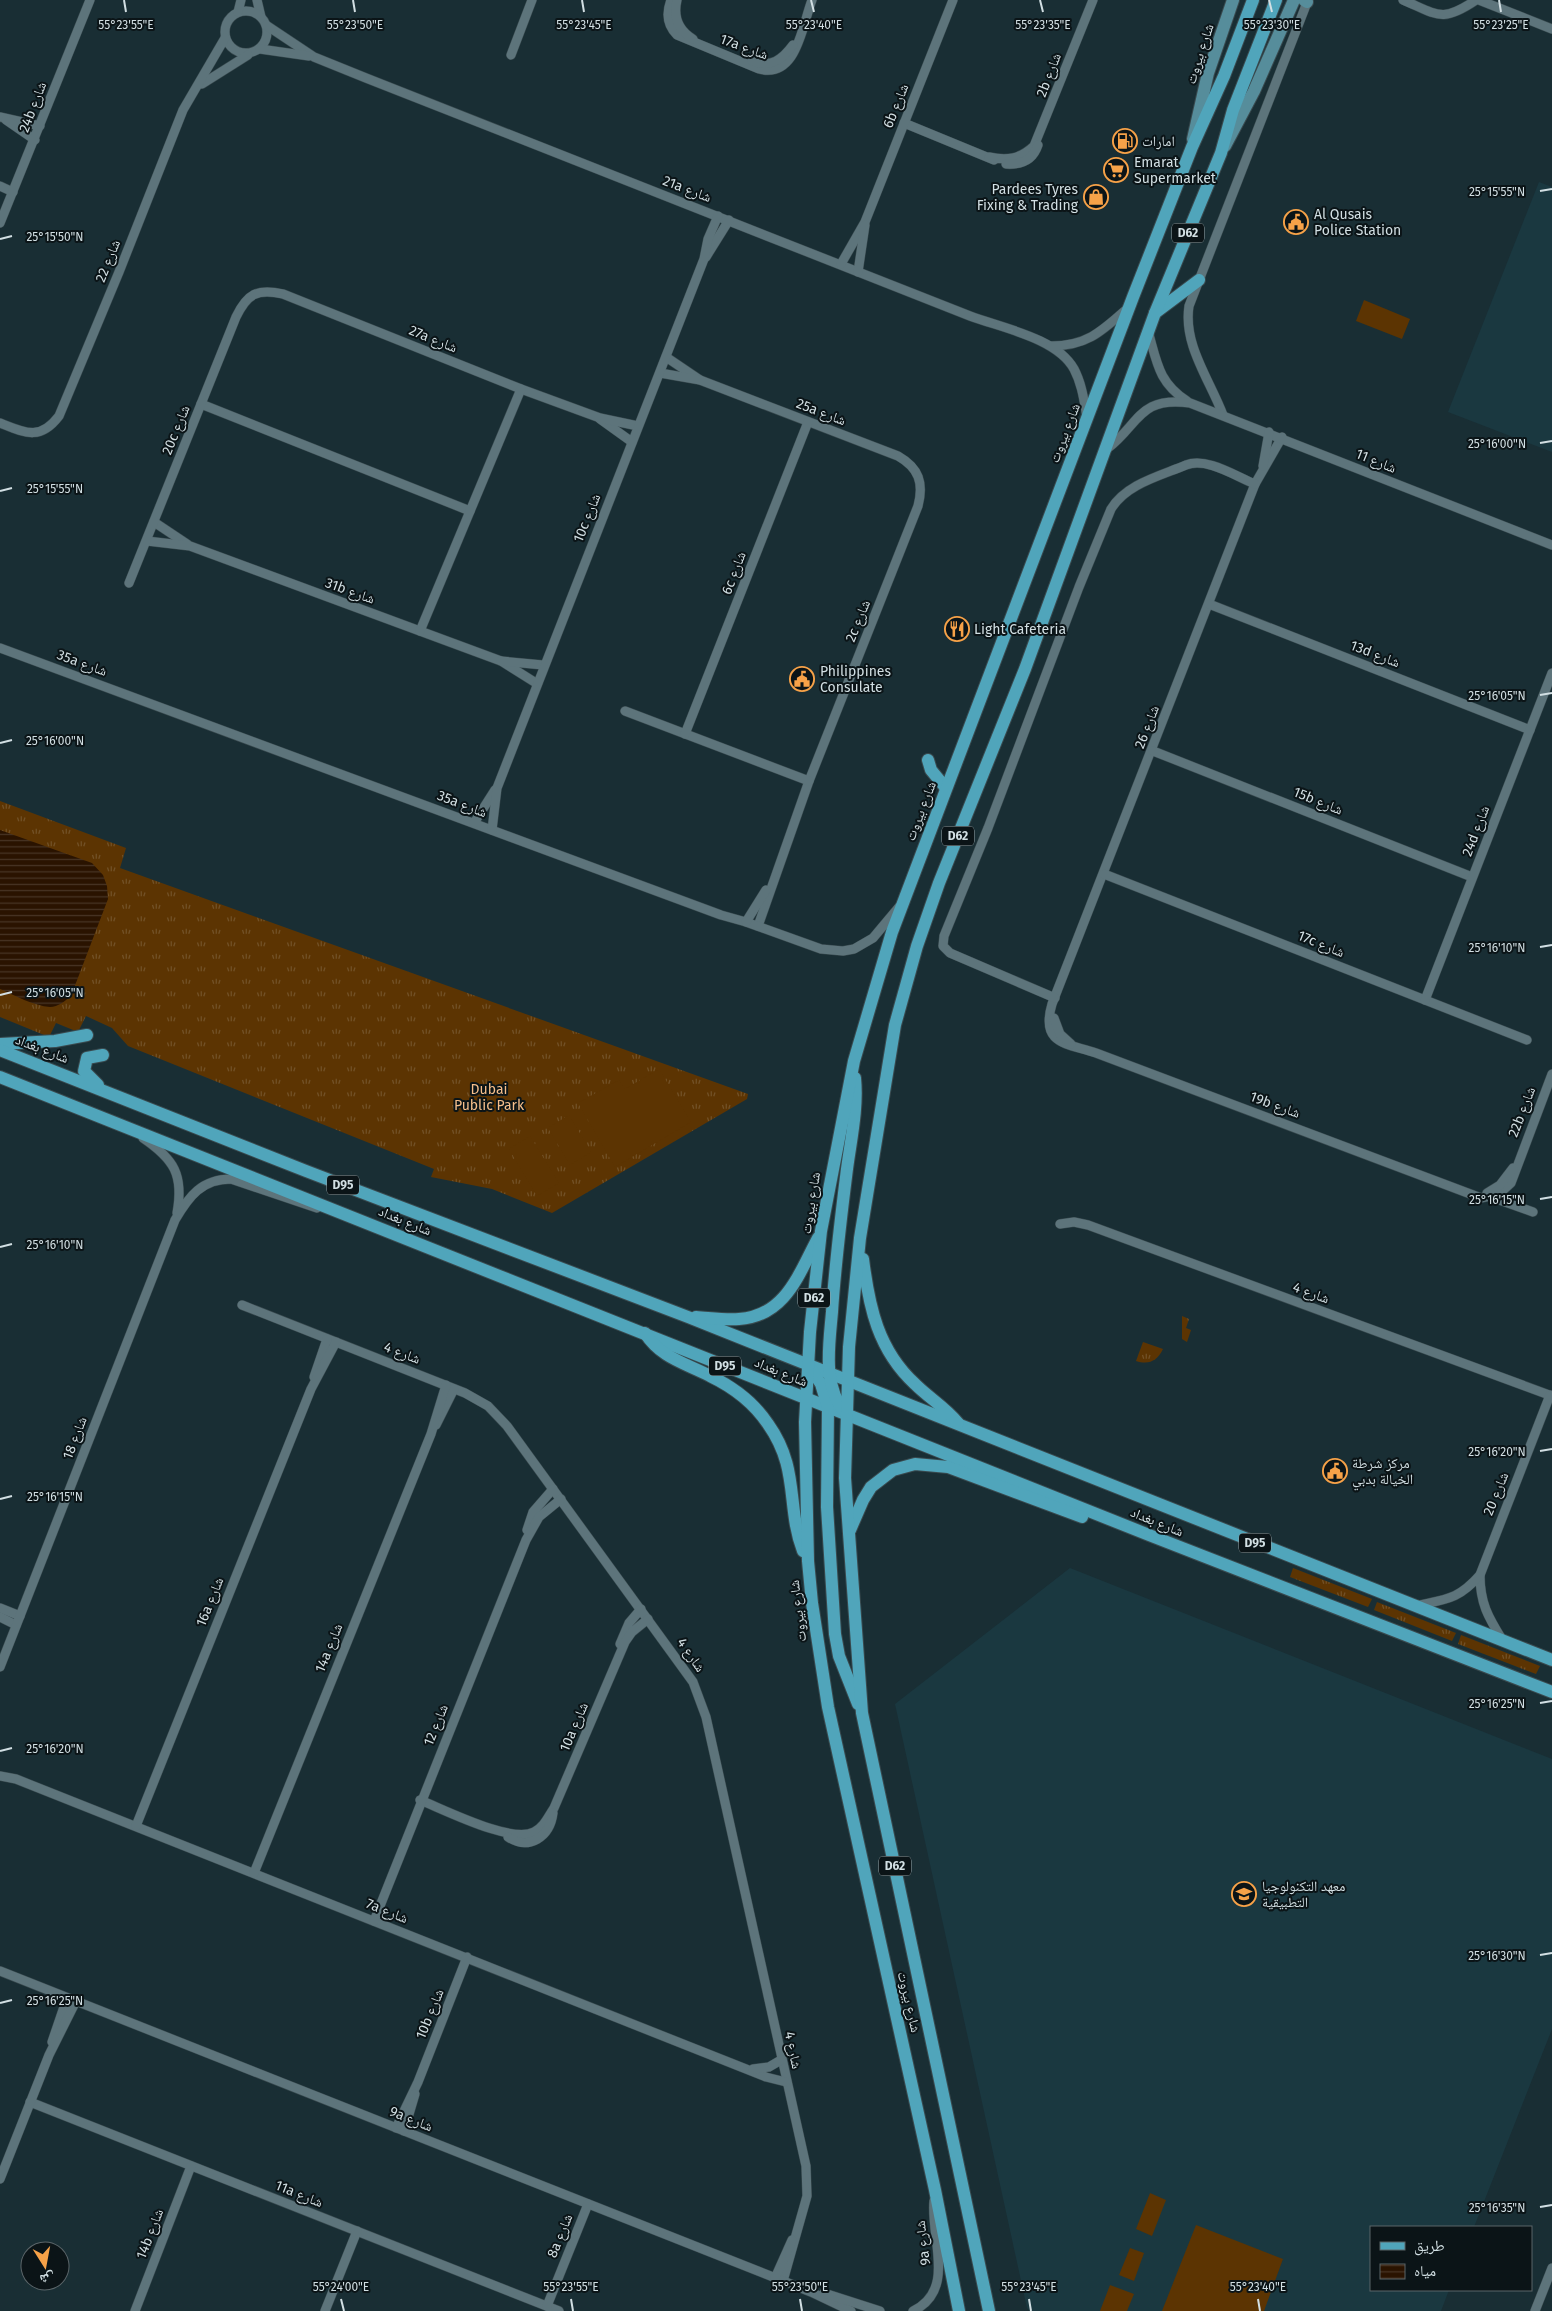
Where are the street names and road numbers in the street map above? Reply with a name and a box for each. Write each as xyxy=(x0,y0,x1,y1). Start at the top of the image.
street label: شارع بيروت xyxy=(1182,22,1219,87)
street label: 17a شارع xyxy=(717,30,770,64)
street label: 2b شارع xyxy=(1033,51,1066,100)
street label: 24b شارع xyxy=(16,79,51,135)
street label: 6b شارع xyxy=(879,81,913,131)
street label: 21a شارع xyxy=(660,172,714,207)
road number: D62 xyxy=(1172,224,1204,242)
street label: شارع 22 xyxy=(92,237,125,285)
street label: 27a شارع xyxy=(406,322,460,357)
street label: 25a شارع xyxy=(793,395,848,430)
street label: شارع بيروت xyxy=(1046,401,1085,465)
street label: 20c شارع xyxy=(158,403,195,458)
street label: شارع 11 xyxy=(1353,445,1399,478)
street label: 10c شارع xyxy=(570,491,605,545)
street label: 6c شارع xyxy=(718,549,751,597)
street label: 31b شارع xyxy=(323,574,377,609)
street label: 2c شارع xyxy=(842,598,875,645)
street label: 13d شارع xyxy=(1347,637,1402,672)
street label: 35a شارع xyxy=(54,646,109,681)
street label: شارع 26 xyxy=(1131,703,1164,751)
street label: شارع بيروت xyxy=(902,779,941,843)
street label: 15b شارع xyxy=(1290,783,1345,819)
street label: 35a شارع xyxy=(434,787,489,822)
street label: 24d شارع xyxy=(1459,803,1494,859)
road number: D62 xyxy=(942,826,974,846)
street label: 17c شارع xyxy=(1295,927,1347,962)
street label: شارع بغداد xyxy=(13,1031,71,1068)
street label: 22b شارع xyxy=(1505,1084,1540,1140)
street label: 19b شارع xyxy=(1247,1088,1302,1123)
street label: شارع بيروت xyxy=(798,1171,825,1235)
road number: D95 xyxy=(327,1176,359,1194)
street label: شارع بغداد xyxy=(376,1203,434,1240)
street label: شارع 4 xyxy=(1290,1279,1332,1308)
road number: D62 xyxy=(798,1289,830,1308)
street label: شارع 4 xyxy=(381,1338,423,1369)
street label: شارع بغداد xyxy=(752,1354,810,1391)
road number: D95 xyxy=(709,1356,741,1375)
street label: شارع 18 xyxy=(59,1414,92,1462)
street label: شارع 20 xyxy=(1480,1470,1513,1518)
street label: شارع بغداد xyxy=(1128,1504,1186,1541)
road number: D95 xyxy=(1239,1534,1271,1552)
street label: 16a شارع xyxy=(192,1575,228,1629)
street label: شارع بيروت xyxy=(786,1579,811,1643)
street label: 14a شارع xyxy=(311,1621,347,1675)
street label: شارع 4 xyxy=(672,1635,709,1676)
street label: 10a شارع xyxy=(556,1700,593,1755)
street label: شارع 12 xyxy=(420,1702,453,1749)
road number: D62 xyxy=(879,1856,911,1875)
street label: 7a شارع xyxy=(363,1895,410,1928)
street label: شارع بيروت xyxy=(893,1970,924,2034)
street label: 10b شارع xyxy=(412,1986,449,2042)
street label: شارع 4 xyxy=(780,2030,805,2070)
street label: 9a شارع xyxy=(386,2103,435,2136)
street label: 11a شارع xyxy=(272,2177,325,2212)
street label: 14b شارع xyxy=(133,2207,168,2262)
street label: 8a شارع xyxy=(544,2212,577,2261)
street label: 9a شارع xyxy=(912,2219,935,2266)

